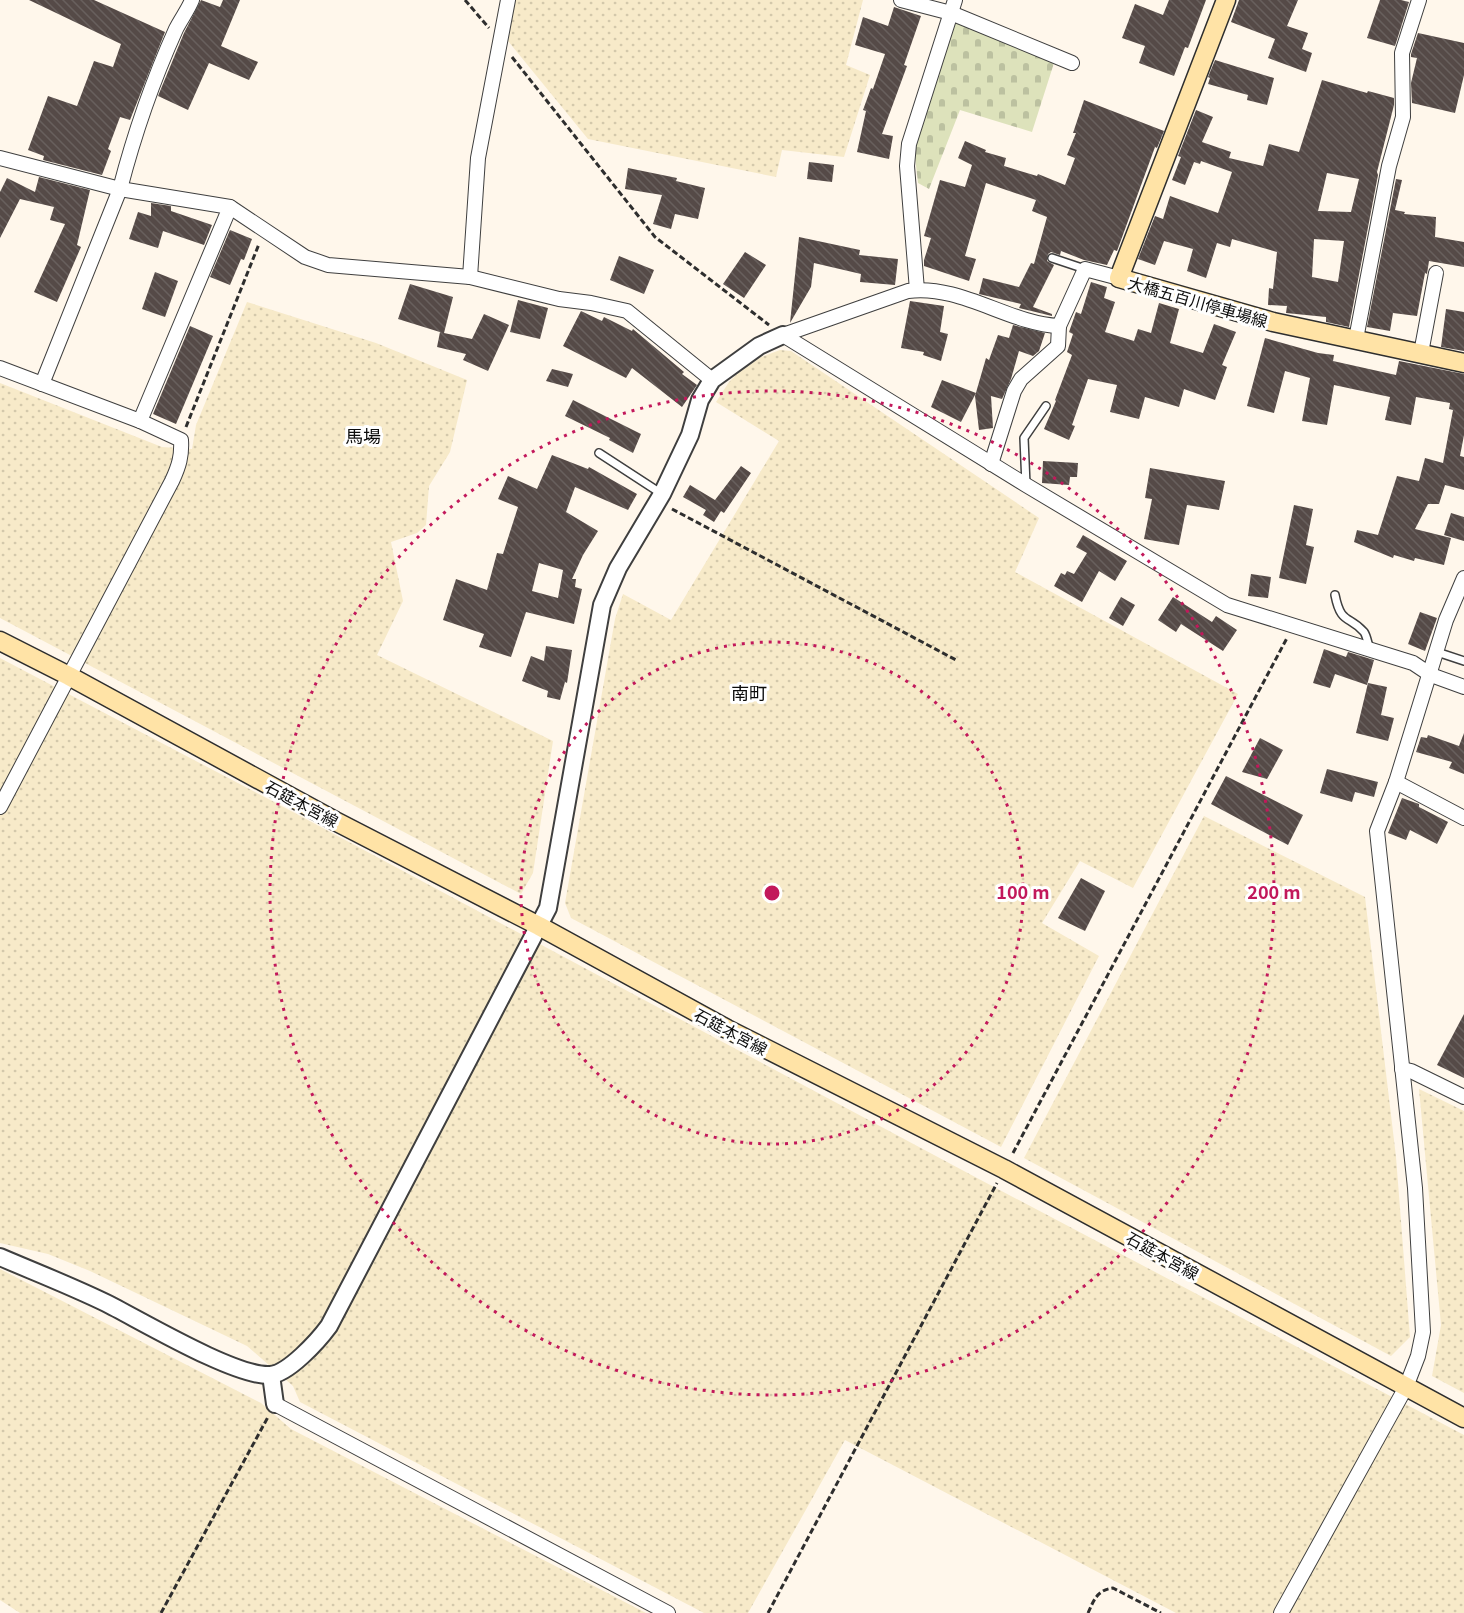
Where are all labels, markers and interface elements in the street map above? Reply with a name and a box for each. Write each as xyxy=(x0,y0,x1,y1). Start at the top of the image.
street label: 大橋五百川停車場線 xyxy=(1125,270,1271,332)
district label: 馬場 xyxy=(345,422,381,448)
district label: 南町 xyxy=(731,679,767,705)
street label: 石筵本宮線 xyxy=(261,774,343,832)
text: 100 m xyxy=(996,878,1050,904)
text: 200 m xyxy=(1247,878,1301,904)
centre of rings xyxy=(762,883,782,903)
street label: 石筵本宮線 xyxy=(690,1002,772,1060)
street label: 石筵本宮線 xyxy=(1122,1225,1204,1285)

